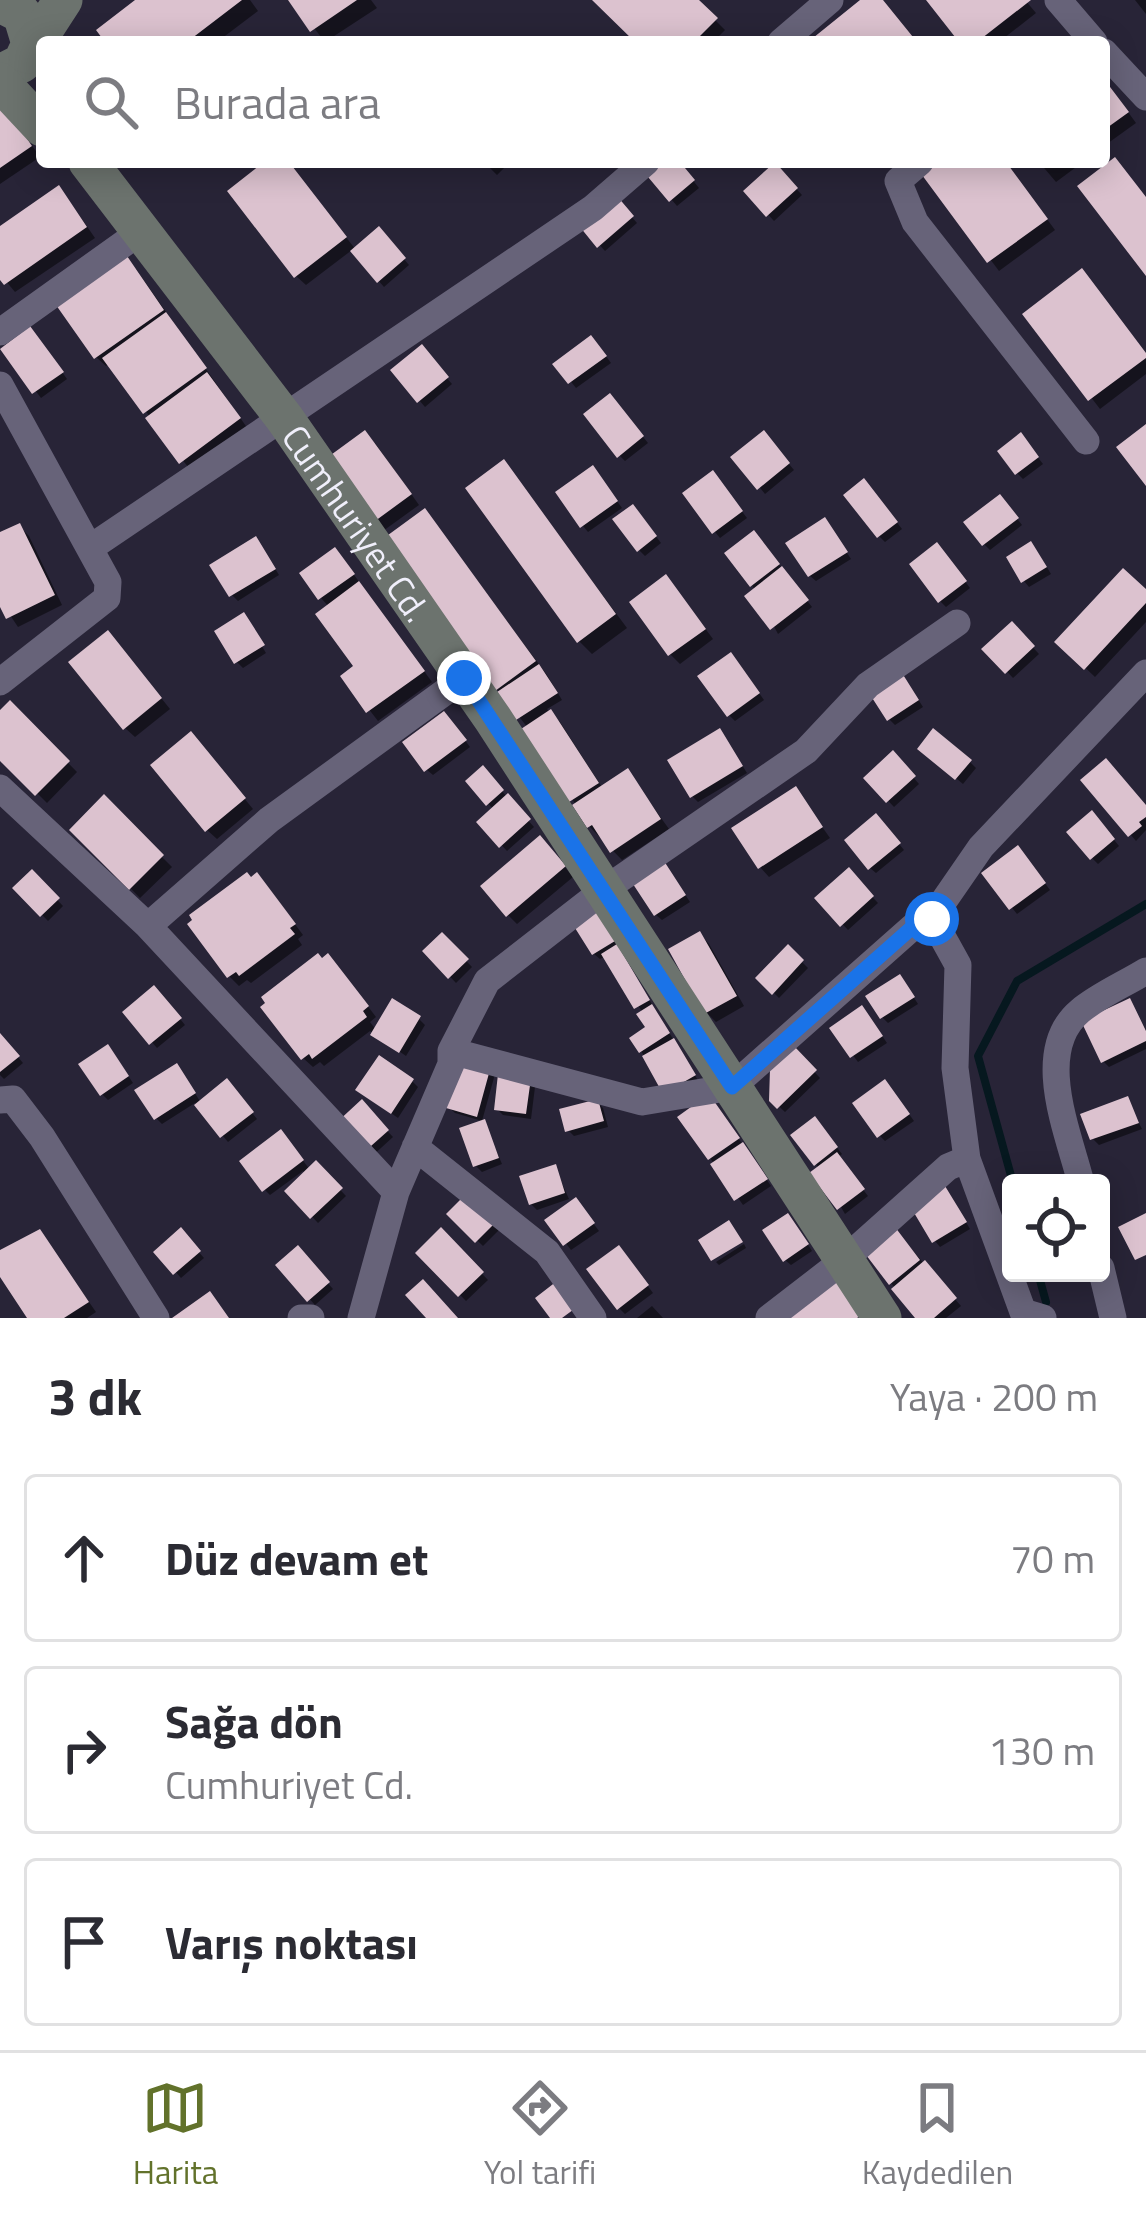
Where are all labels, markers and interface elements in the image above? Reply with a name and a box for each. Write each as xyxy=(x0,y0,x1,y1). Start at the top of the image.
search box xyxy=(36,36,1110,168)
text: Burada ara xyxy=(174,68,381,136)
icon: search xyxy=(78,69,144,135)
street label: Cumhuriyet Cd. xyxy=(269,413,445,632)
route end xyxy=(437,651,491,705)
route start xyxy=(905,892,959,946)
map controls xyxy=(1002,1174,1110,1282)
button: locate xyxy=(1002,1174,1110,1282)
text: 3 dk xyxy=(48,1357,142,1435)
text: Yaya · 200 m xyxy=(890,1367,1098,1426)
text: Düz devam et xyxy=(165,1524,428,1592)
icon: ahead xyxy=(51,1525,117,1591)
text: 70 m xyxy=(1010,1529,1095,1588)
text: Sağa dön xyxy=(165,1687,343,1755)
icon: right xyxy=(51,1717,117,1783)
text: 130 m xyxy=(988,1721,1095,1780)
text: Cumhuriyet Cd. xyxy=(165,1755,413,1814)
text: Varış noktası xyxy=(165,1908,418,1976)
icon: arrive xyxy=(51,1909,117,1975)
tab: Harita xyxy=(133,2075,218,2197)
tab: Yol tarifi xyxy=(484,2075,596,2197)
tab: Kaydedilen xyxy=(862,2075,1013,2197)

